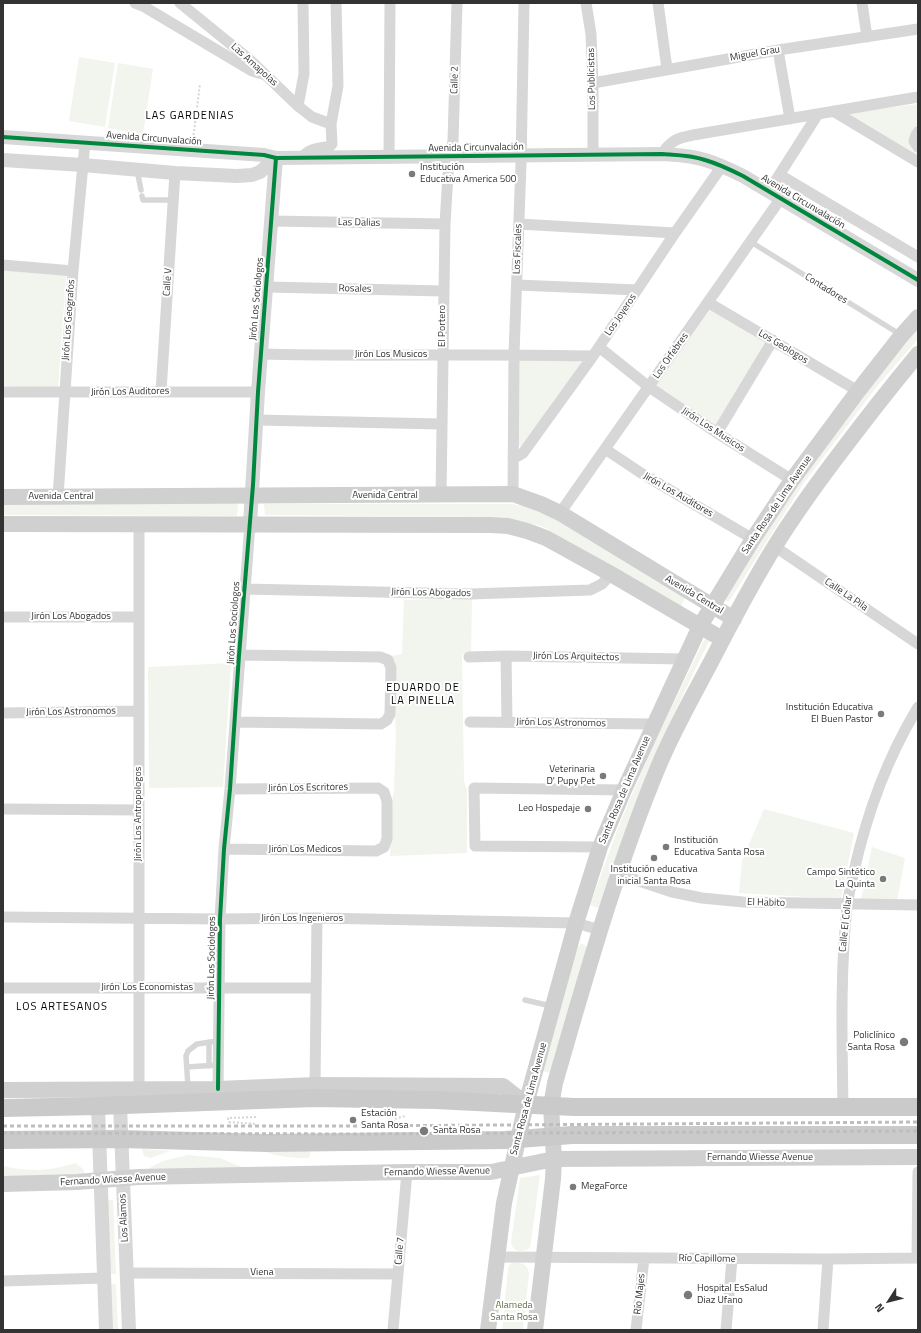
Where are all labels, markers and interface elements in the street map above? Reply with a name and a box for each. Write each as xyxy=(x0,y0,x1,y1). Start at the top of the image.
street label: Las Amapolas xyxy=(228,41,280,89)
street label: Miguel Grau xyxy=(729,44,781,64)
street label: Los Publicistas xyxy=(585,48,599,110)
street label: Calle 2 xyxy=(449,66,461,94)
district label: LAS GARDENIAS xyxy=(146,109,234,123)
street label: Avenida Circunvalación xyxy=(106,130,202,148)
street label: Avenida Circunvalación xyxy=(428,141,524,155)
place label: Institución Educativa America 500 xyxy=(420,162,516,186)
marker: Institución Educativa America 500 xyxy=(407,169,417,179)
street label: Avenida Circunvalación xyxy=(759,172,847,232)
street label: Las Dalias xyxy=(338,217,380,229)
street label: Los Fiscales xyxy=(511,224,525,274)
street label: Jirón Los Sociologos xyxy=(247,257,267,341)
street label: Calle V xyxy=(161,268,175,296)
street label: Contadores xyxy=(802,271,850,307)
street label: Jirón Los Geografos xyxy=(60,279,78,361)
street label: Rosales xyxy=(338,283,372,295)
street label: Los Joyeros xyxy=(603,292,639,338)
street label: El Portero xyxy=(437,305,449,347)
street label: Los Geologos xyxy=(756,327,810,367)
street label: Los Orfebres xyxy=(651,331,691,381)
street label: Jirón Los Musicos xyxy=(355,349,427,361)
street label: Jirón Los Auditores xyxy=(91,385,169,399)
street label: Jirón Los Musicos xyxy=(679,405,747,455)
street label: Santa Rosa de Lima Avenue xyxy=(740,454,814,556)
street label: Jirón Los Auditores xyxy=(641,470,715,520)
street label: Avenida Central xyxy=(352,490,418,502)
street label: Avenida Central xyxy=(28,491,94,503)
street label: Avenida Central xyxy=(663,573,725,617)
street label: Calle La Pila xyxy=(822,576,870,614)
street label: Jirón Los Sociologos xyxy=(225,581,243,665)
street label: Jirón Los Abogados xyxy=(391,586,471,600)
street label: Jirón Los Abogados xyxy=(31,611,111,623)
street label: Jirón Los Arquitectos xyxy=(533,650,619,664)
district label: EDUARDO DE LA PINELLA xyxy=(386,681,460,707)
place label: Institución Educativa El Buen Pastor xyxy=(786,702,873,726)
street label: Jirón Los Astronomos xyxy=(26,705,116,719)
marker: Institución Educativa El Buen Pastor xyxy=(876,709,886,719)
street label: Jirón Los Astronomos xyxy=(516,716,606,730)
street label: Santa Rosa de Lima Avenue xyxy=(597,734,653,846)
place label: Veterinaria D' Pupy Pet xyxy=(546,764,595,788)
street label: Jirón Los Antropologos xyxy=(133,767,145,861)
marker: Veterinaria D' Pupy Pet xyxy=(598,771,608,781)
street label: Jirón Los Escritores xyxy=(268,781,348,795)
place label: Leo Hospedaje xyxy=(518,803,580,815)
marker: Leo Hospedaje xyxy=(583,804,593,814)
place label: Institución Educativa Santa Rosa xyxy=(674,835,765,858)
marker: Institución Educativa Santa Rosa xyxy=(661,842,671,852)
street label: Jirón Los Medicos xyxy=(268,844,342,856)
marker: Institución educativa inicial Santa Rosa xyxy=(649,853,659,863)
place label: Institución educativa inicial Santa Rosa xyxy=(611,864,697,888)
place label: Campo Sintético La Quinta xyxy=(807,867,875,890)
marker: Campo Sintético La Quinta xyxy=(878,874,888,884)
street label: Calle El Collar xyxy=(837,895,855,953)
street label: El Habito xyxy=(747,897,785,909)
street label: Jirón Los Ingenieros xyxy=(261,913,343,925)
street label: Jirón Los Sociologos xyxy=(205,916,219,1000)
street label: Jirón Los Economistas xyxy=(101,982,193,994)
district label: LOS ARTESANOS xyxy=(16,1000,108,1014)
place label: Policlínico Santa Rosa xyxy=(848,1030,895,1054)
marker: Policlínico Santa Rosa xyxy=(898,1036,910,1048)
street label: Santa Rosa de Lima Avenue xyxy=(508,1041,550,1157)
place label: Estación Santa Rosa xyxy=(361,1108,408,1132)
marker: Estación Santa Rosa xyxy=(348,1115,358,1125)
marker: Santa Rosa xyxy=(418,1125,430,1137)
place label: Santa Rosa xyxy=(433,1125,480,1137)
street label: Fernando Wiesse Avenue xyxy=(707,1152,813,1164)
street label: Fernando Wiesse Avenue xyxy=(384,1165,490,1179)
street label: Fernando Wiesse Avenue xyxy=(60,1171,166,1189)
place label: MegaForce xyxy=(581,1181,628,1193)
marker: MegaForce xyxy=(568,1182,578,1192)
street label: Los Alamos xyxy=(117,1193,131,1243)
street label: Calle 7 xyxy=(393,1237,407,1265)
street label: Río Capillome xyxy=(678,1253,736,1265)
street label: Viena xyxy=(250,1267,274,1279)
street label: Río Majes xyxy=(632,1273,648,1315)
north arrow xyxy=(869,1281,909,1321)
place label: Hospital EsSalud Diaz Ufano xyxy=(697,1283,768,1306)
marker: Hospital EsSalud Diaz Ufano xyxy=(682,1289,694,1301)
park label: Alameda Santa Rosa xyxy=(490,1300,538,1324)
text: N xyxy=(871,1300,888,1316)

